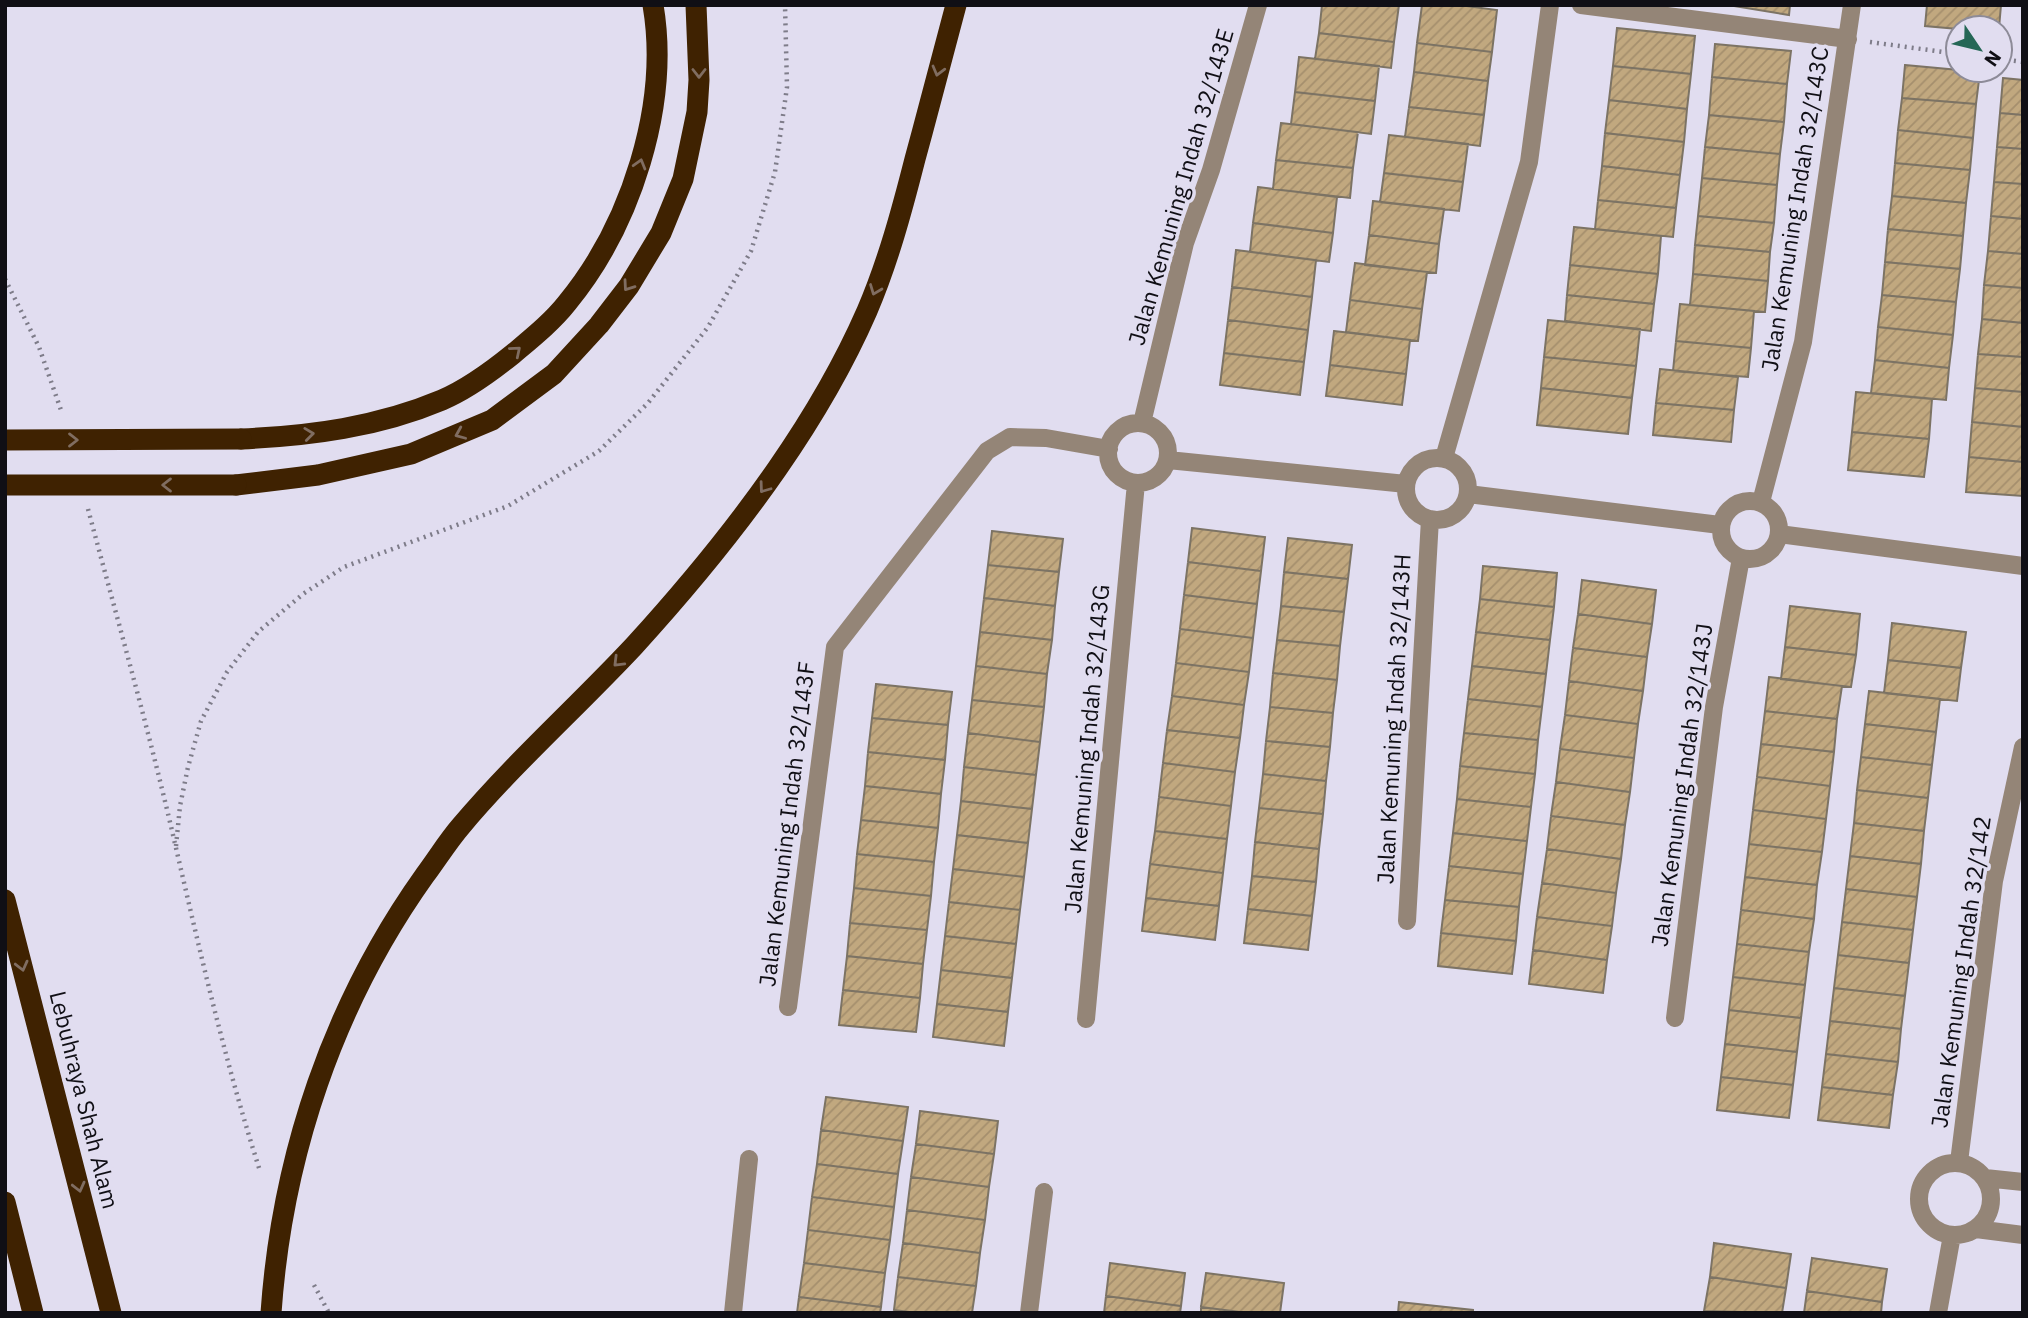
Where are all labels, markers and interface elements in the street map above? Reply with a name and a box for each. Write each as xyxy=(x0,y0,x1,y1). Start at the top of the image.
north arrow xyxy=(1944,14,2014,84)
street label: Jalan Kemuning Indah 32/143E xyxy=(1120,25,1240,348)
street label: Jalan Kemuning Indah 32/143C xyxy=(1753,44,1835,374)
text: N xyxy=(1979,46,2007,71)
one-way arrow xyxy=(932,65,946,77)
one-way arrow xyxy=(691,69,707,79)
one-way arrow xyxy=(632,159,646,171)
one-way arrow xyxy=(624,278,636,291)
one-way arrow xyxy=(869,283,883,295)
one-way arrow xyxy=(508,347,521,359)
one-way arrow xyxy=(454,425,466,439)
one-way arrow xyxy=(303,427,314,442)
one-way arrow xyxy=(69,432,79,448)
one-way arrow xyxy=(162,477,172,493)
one-way arrow xyxy=(760,480,772,492)
street label: Jalan Kemuning Indah 32/143H xyxy=(1369,553,1417,885)
street label: Jalan Kemuning Indah 32/143G xyxy=(1057,583,1115,915)
street label: Jalan Kemuning Indah 32/143J xyxy=(1643,621,1719,948)
one-way arrow xyxy=(613,653,626,666)
street label: Jalan Kemuning Indah 32/143F xyxy=(751,660,821,988)
street label: Jalan Kemuning Indah 32/142 xyxy=(1923,814,1997,1130)
one-way arrow xyxy=(14,960,28,972)
street label: Lebuhraya Shah Alam xyxy=(43,988,127,1212)
one-way arrow xyxy=(71,1181,85,1193)

